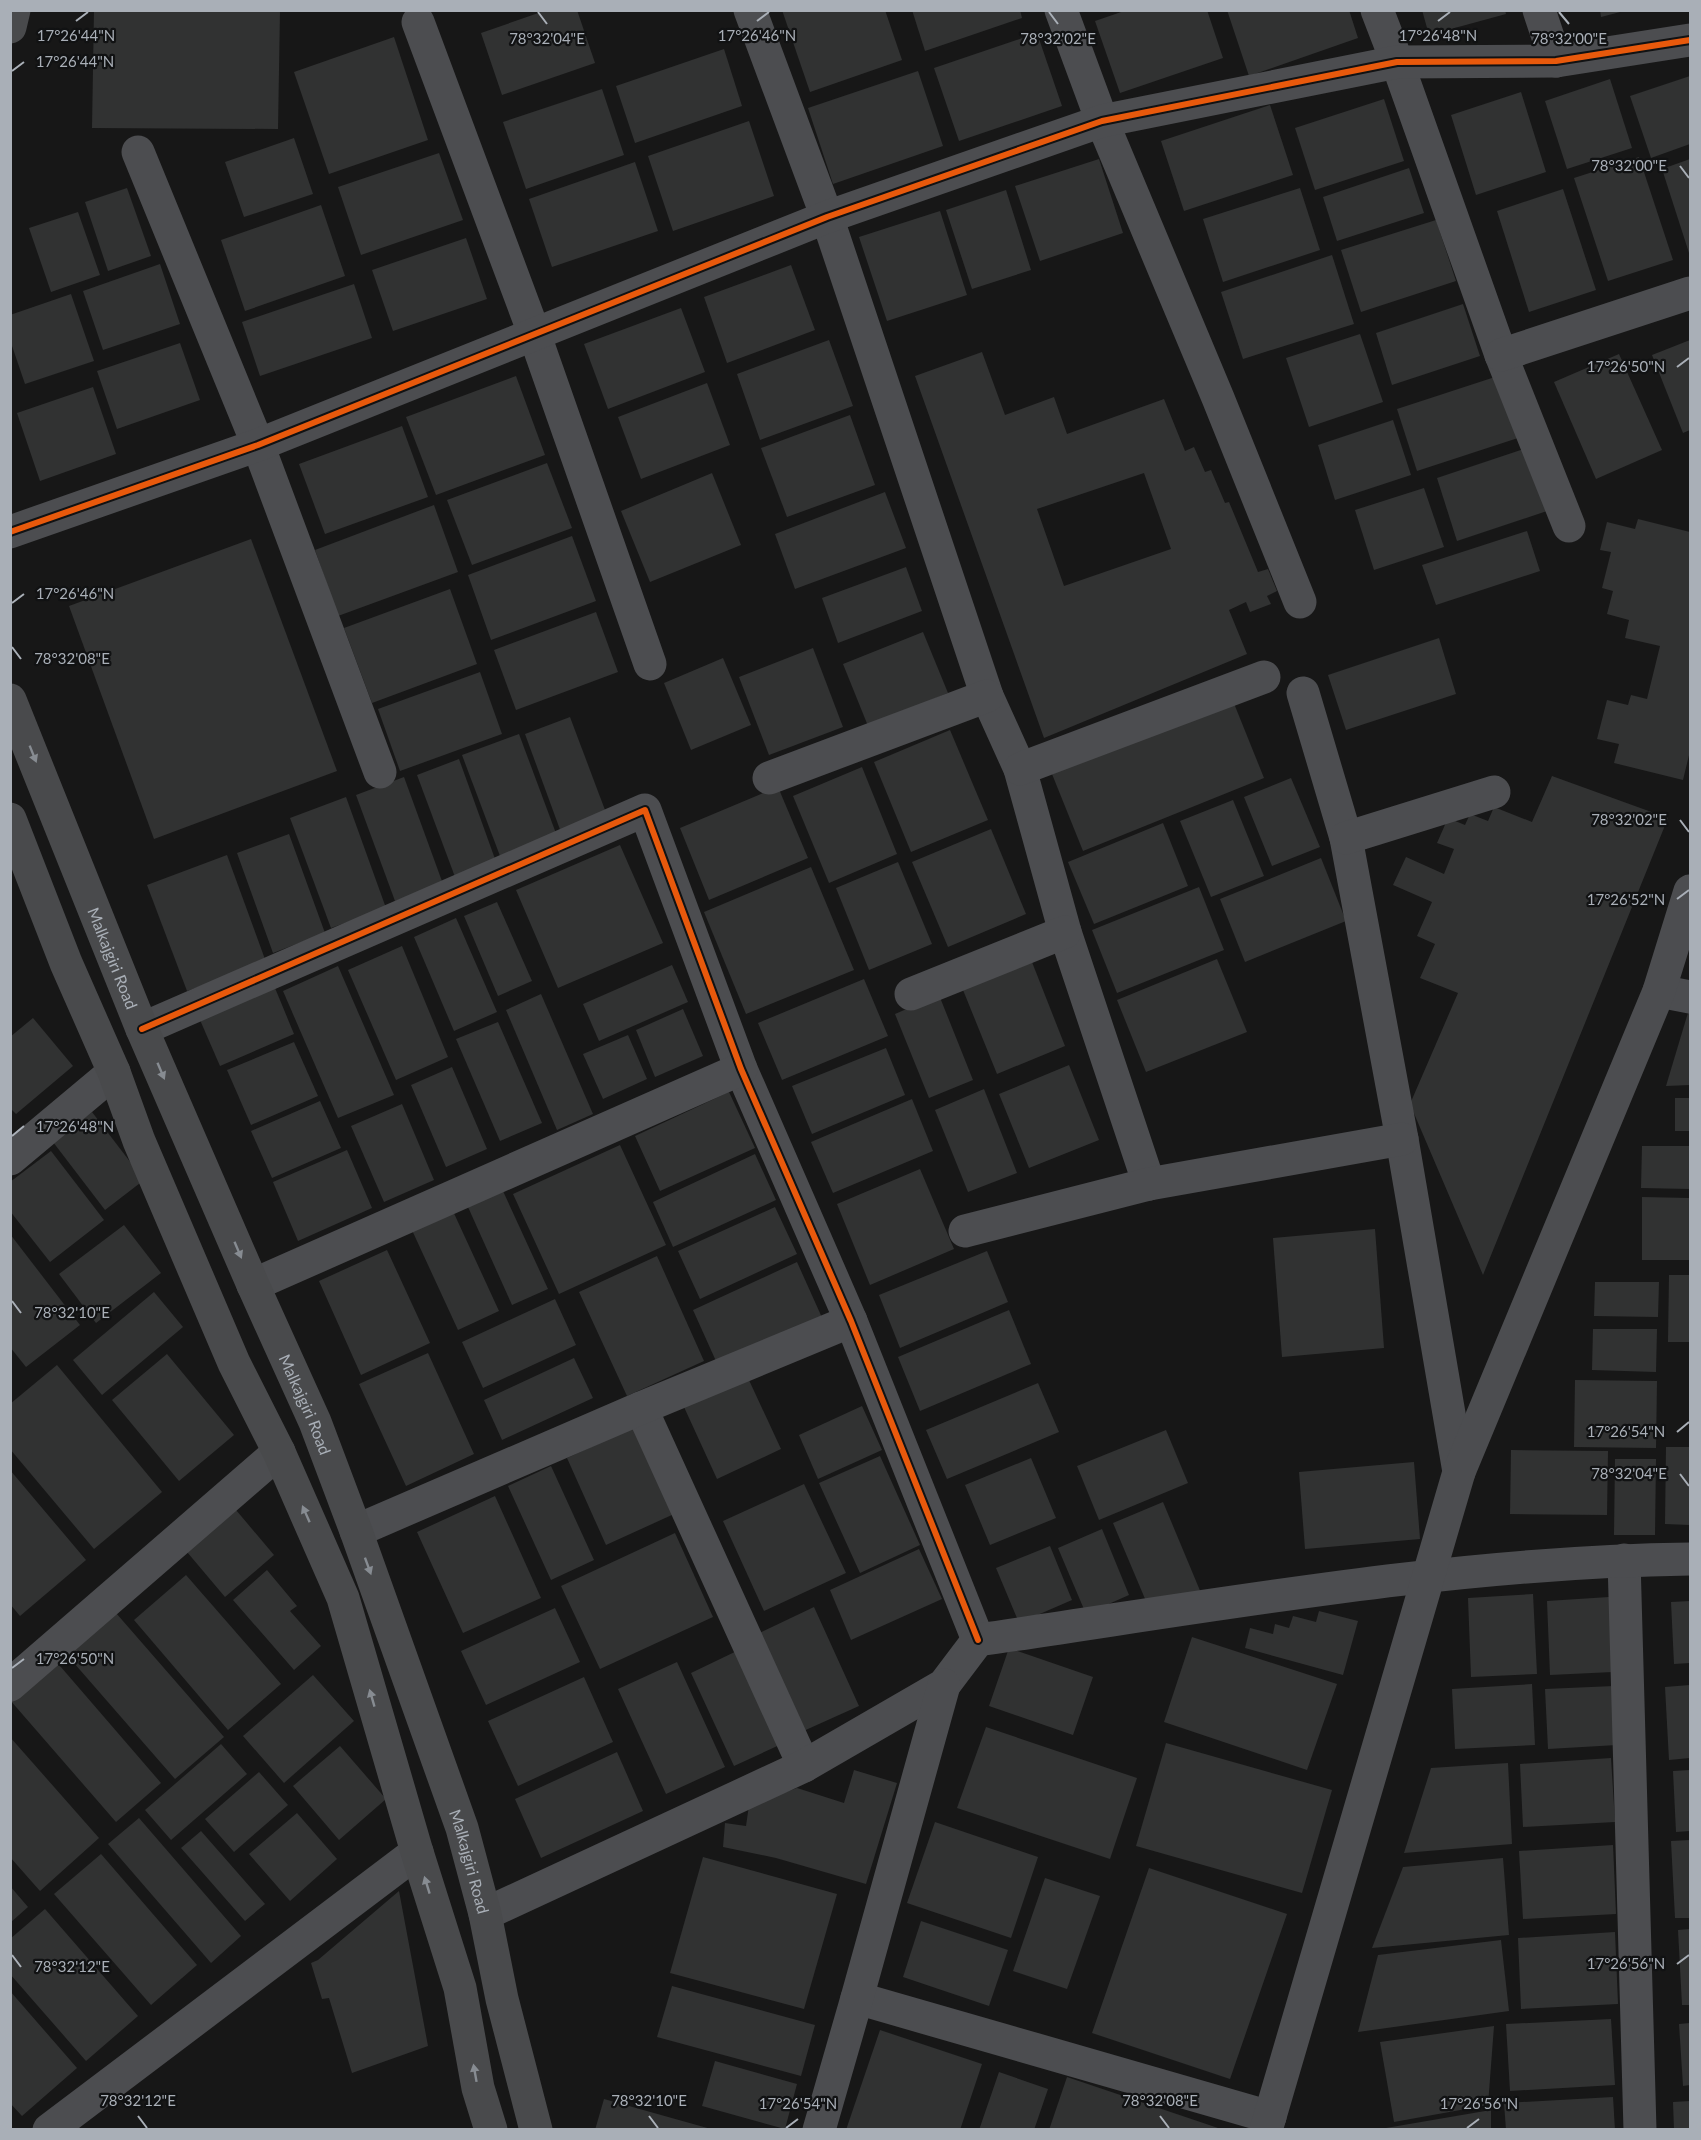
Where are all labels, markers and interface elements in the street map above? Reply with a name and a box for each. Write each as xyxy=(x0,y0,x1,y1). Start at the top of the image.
text: 17°26'44"N xyxy=(37,26,115,44)
text: 17°26'46"N xyxy=(718,26,796,44)
text: 17°26'48"N xyxy=(1399,26,1477,44)
text: 78°32'04"E xyxy=(509,29,585,47)
text: 78°32'02"E xyxy=(1020,29,1096,47)
text: 78°32'00"E xyxy=(1531,29,1607,47)
text: 17°26'44"N xyxy=(36,52,114,70)
text: 78°32'00"E xyxy=(1591,156,1667,174)
text: 17°26'50"N xyxy=(1587,357,1665,375)
text: 17°26'46"N xyxy=(36,584,114,602)
text: 78°32'08"E xyxy=(34,649,110,667)
one-way arrow xyxy=(29,745,38,763)
text: 78°32'02"E xyxy=(1591,810,1667,828)
text: 17°26'52"N xyxy=(1587,890,1665,908)
street label: Malkajgiri Road xyxy=(85,904,142,1012)
one-way arrow xyxy=(157,1062,166,1080)
text: 17°26'48"N xyxy=(36,1117,114,1135)
one-way arrow xyxy=(233,1242,243,1260)
text: 78°32'10"E xyxy=(34,1303,110,1321)
street label: Malkajgiri Road xyxy=(276,1351,336,1457)
text: 17°26'54"N xyxy=(1587,1422,1665,1440)
text: 78°32'04"E xyxy=(1591,1464,1667,1482)
one-way arrow xyxy=(301,1505,311,1523)
one-way arrow xyxy=(364,1557,374,1575)
text: 17°26'50"N xyxy=(36,1649,114,1667)
one-way arrow xyxy=(367,1689,376,1707)
street label: Malkajgiri Road xyxy=(446,1806,494,1916)
one-way arrow xyxy=(422,1876,431,1894)
text: 17°26'56"N xyxy=(1587,1954,1665,1972)
text: 78°32'12"E xyxy=(34,1957,110,1975)
one-way arrow xyxy=(470,2063,479,2082)
text: 78°32'12"E xyxy=(100,2091,176,2109)
text: 78°32'10"E xyxy=(611,2091,687,2109)
text: 78°32'08"E xyxy=(1122,2091,1198,2109)
text: 17°26'54"N xyxy=(759,2094,837,2112)
text: 17°26'56"N xyxy=(1440,2094,1518,2112)

